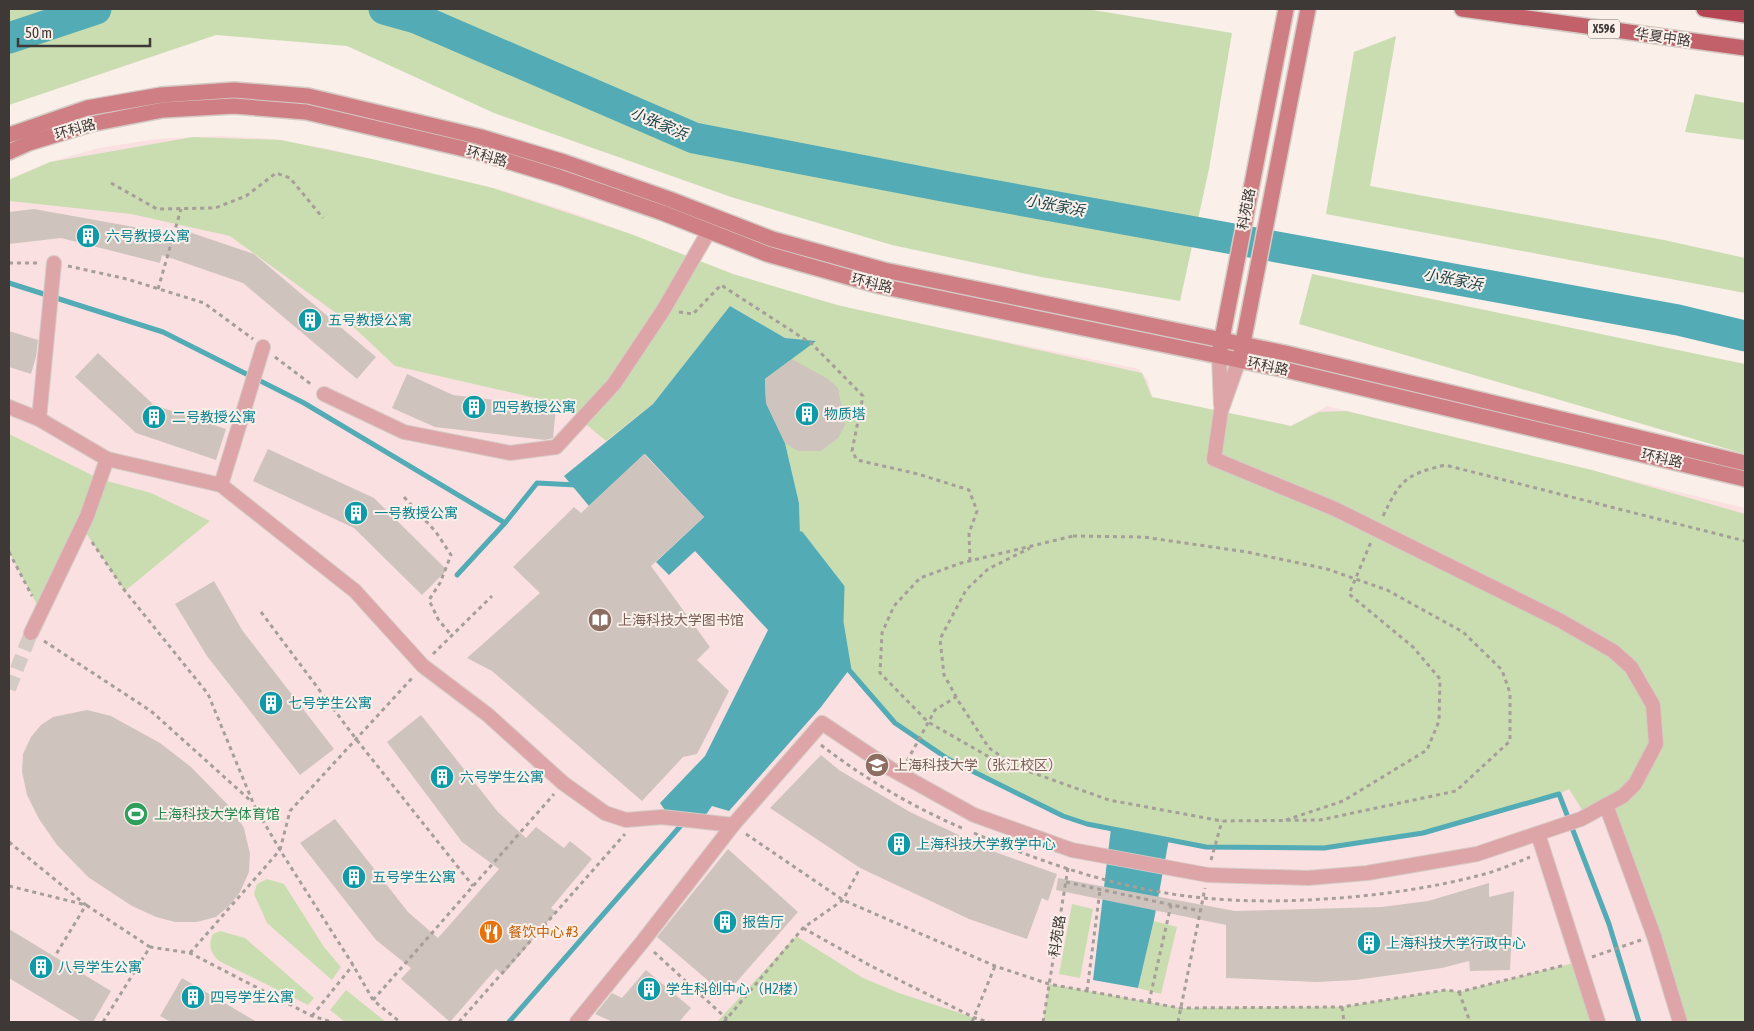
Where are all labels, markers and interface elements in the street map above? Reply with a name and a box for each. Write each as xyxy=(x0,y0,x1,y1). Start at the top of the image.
scale bar xyxy=(18,15,150,47)
road number: X596 xyxy=(1588,20,1620,38)
text: 50 m xyxy=(25,24,52,41)
street label: 华夏中路 xyxy=(1634,25,1692,49)
water label: 小张家浜 xyxy=(628,103,692,143)
street label: 环科路 xyxy=(53,116,97,142)
street label: 环科路 xyxy=(465,143,509,169)
street label: 科苑路 xyxy=(1234,187,1258,231)
water label: 小张家浜 xyxy=(1024,191,1088,219)
building icon: 六号教授公寓 xyxy=(75,223,101,249)
place label: 六号教授公寓 xyxy=(106,228,190,244)
water label: 小张家浜 xyxy=(1422,265,1486,293)
street label: 环科路 xyxy=(850,270,894,296)
building icon: 五号教授公寓 xyxy=(297,307,323,333)
place label: 五号教授公寓 xyxy=(328,312,412,328)
street label: 环科路 xyxy=(1246,354,1290,378)
building icon: 四号教授公寓 xyxy=(461,394,487,420)
place label: 四号教授公寓 xyxy=(492,399,576,415)
building icon: 物质塔 xyxy=(794,401,820,427)
building icon: 二号教授公寓 xyxy=(141,404,167,430)
place label: 物质塔 xyxy=(824,406,866,422)
place label: 二号教授公寓 xyxy=(172,409,256,425)
street label: 环科路 xyxy=(1640,445,1684,471)
building icon: 一号教授公寓 xyxy=(343,500,369,526)
place label: 一号教授公寓 xyxy=(374,505,458,521)
library icon: 上海科技大学图书馆 xyxy=(587,607,613,633)
place label: 上海科技大学图书馆 xyxy=(618,612,744,628)
building icon: 七号学生公寓 xyxy=(258,690,284,716)
place label: 七号学生公寓 xyxy=(288,695,372,711)
school or university icon: 上海科技大学（张江校区） xyxy=(864,752,890,778)
place label: 上海科技大学（张江校区） xyxy=(894,757,1062,773)
building icon: 六号学生公寓 xyxy=(429,764,455,790)
place label: 六号学生公寓 xyxy=(460,769,544,785)
sports icon: 上海科技大学体育馆 xyxy=(123,801,149,827)
place label: 上海科技大学体育馆 xyxy=(154,806,280,822)
building icon: 上海科技大学教学中心 xyxy=(886,831,912,857)
place label: 上海科技大学教学中心 xyxy=(916,836,1056,852)
building icon: 五号学生公寓 xyxy=(341,864,367,890)
place label: 五号学生公寓 xyxy=(372,869,456,885)
building icon: 报告厅 xyxy=(712,909,738,935)
place label: 报告厅 xyxy=(742,914,784,930)
street label: 科苑路 xyxy=(1046,914,1068,958)
restaurant icon: 餐饮中心 #3 xyxy=(478,919,504,945)
place label: 餐饮中心 #3 xyxy=(508,924,579,940)
building icon: 上海科技大学行政中心 xyxy=(1356,930,1382,956)
place label: 上海科技大学行政中心 xyxy=(1386,935,1526,951)
building icon: 八号学生公寓 xyxy=(28,954,54,980)
place label: 八号学生公寓 xyxy=(58,959,142,975)
building icon: 学生科创中心（H2楼） xyxy=(636,976,662,1002)
place label: 学生科创中心（H2楼） xyxy=(666,981,807,997)
building icon: 四号学生公寓 xyxy=(180,984,206,1010)
place label: 四号学生公寓 xyxy=(210,989,294,1005)

